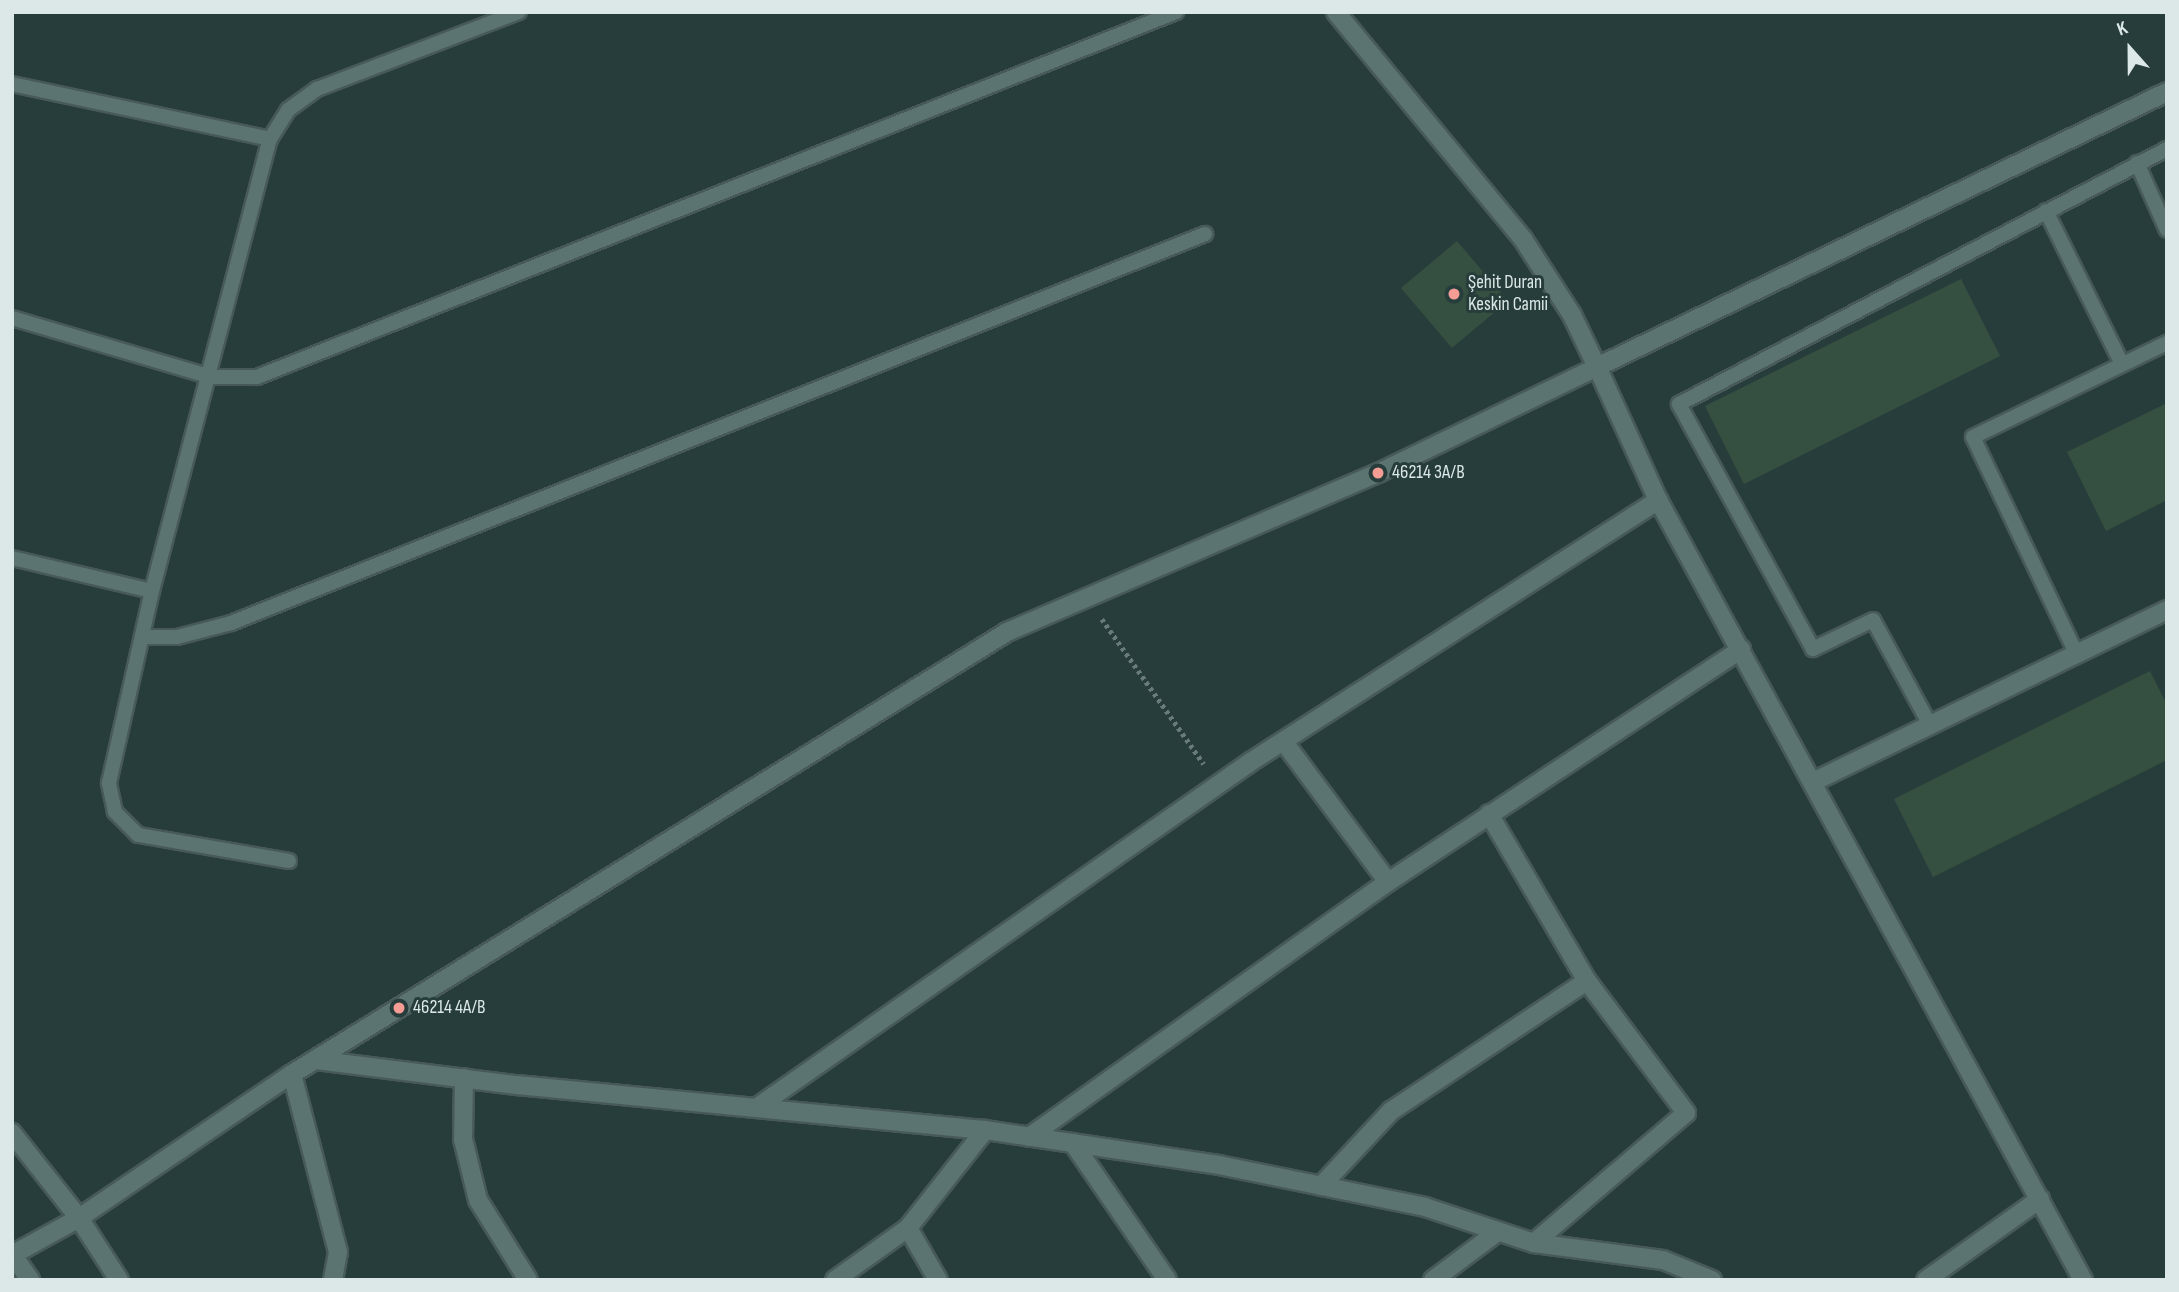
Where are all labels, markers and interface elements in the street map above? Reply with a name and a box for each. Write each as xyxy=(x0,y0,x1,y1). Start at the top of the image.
north arrow xyxy=(2095,14,2165,84)
text: K xyxy=(2114,17,2131,41)
place label: Şehit Duran Keskin Camii xyxy=(1468,272,1548,316)
marker: Şehit Duran Keskin Camii xyxy=(1446,286,1462,302)
place label: 46214 3A/B xyxy=(1392,462,1465,484)
marker: 46214 3A/B xyxy=(1370,465,1386,481)
place label: 46214 4A/B xyxy=(413,997,486,1019)
marker: 46214 4A/B xyxy=(391,1000,407,1016)

